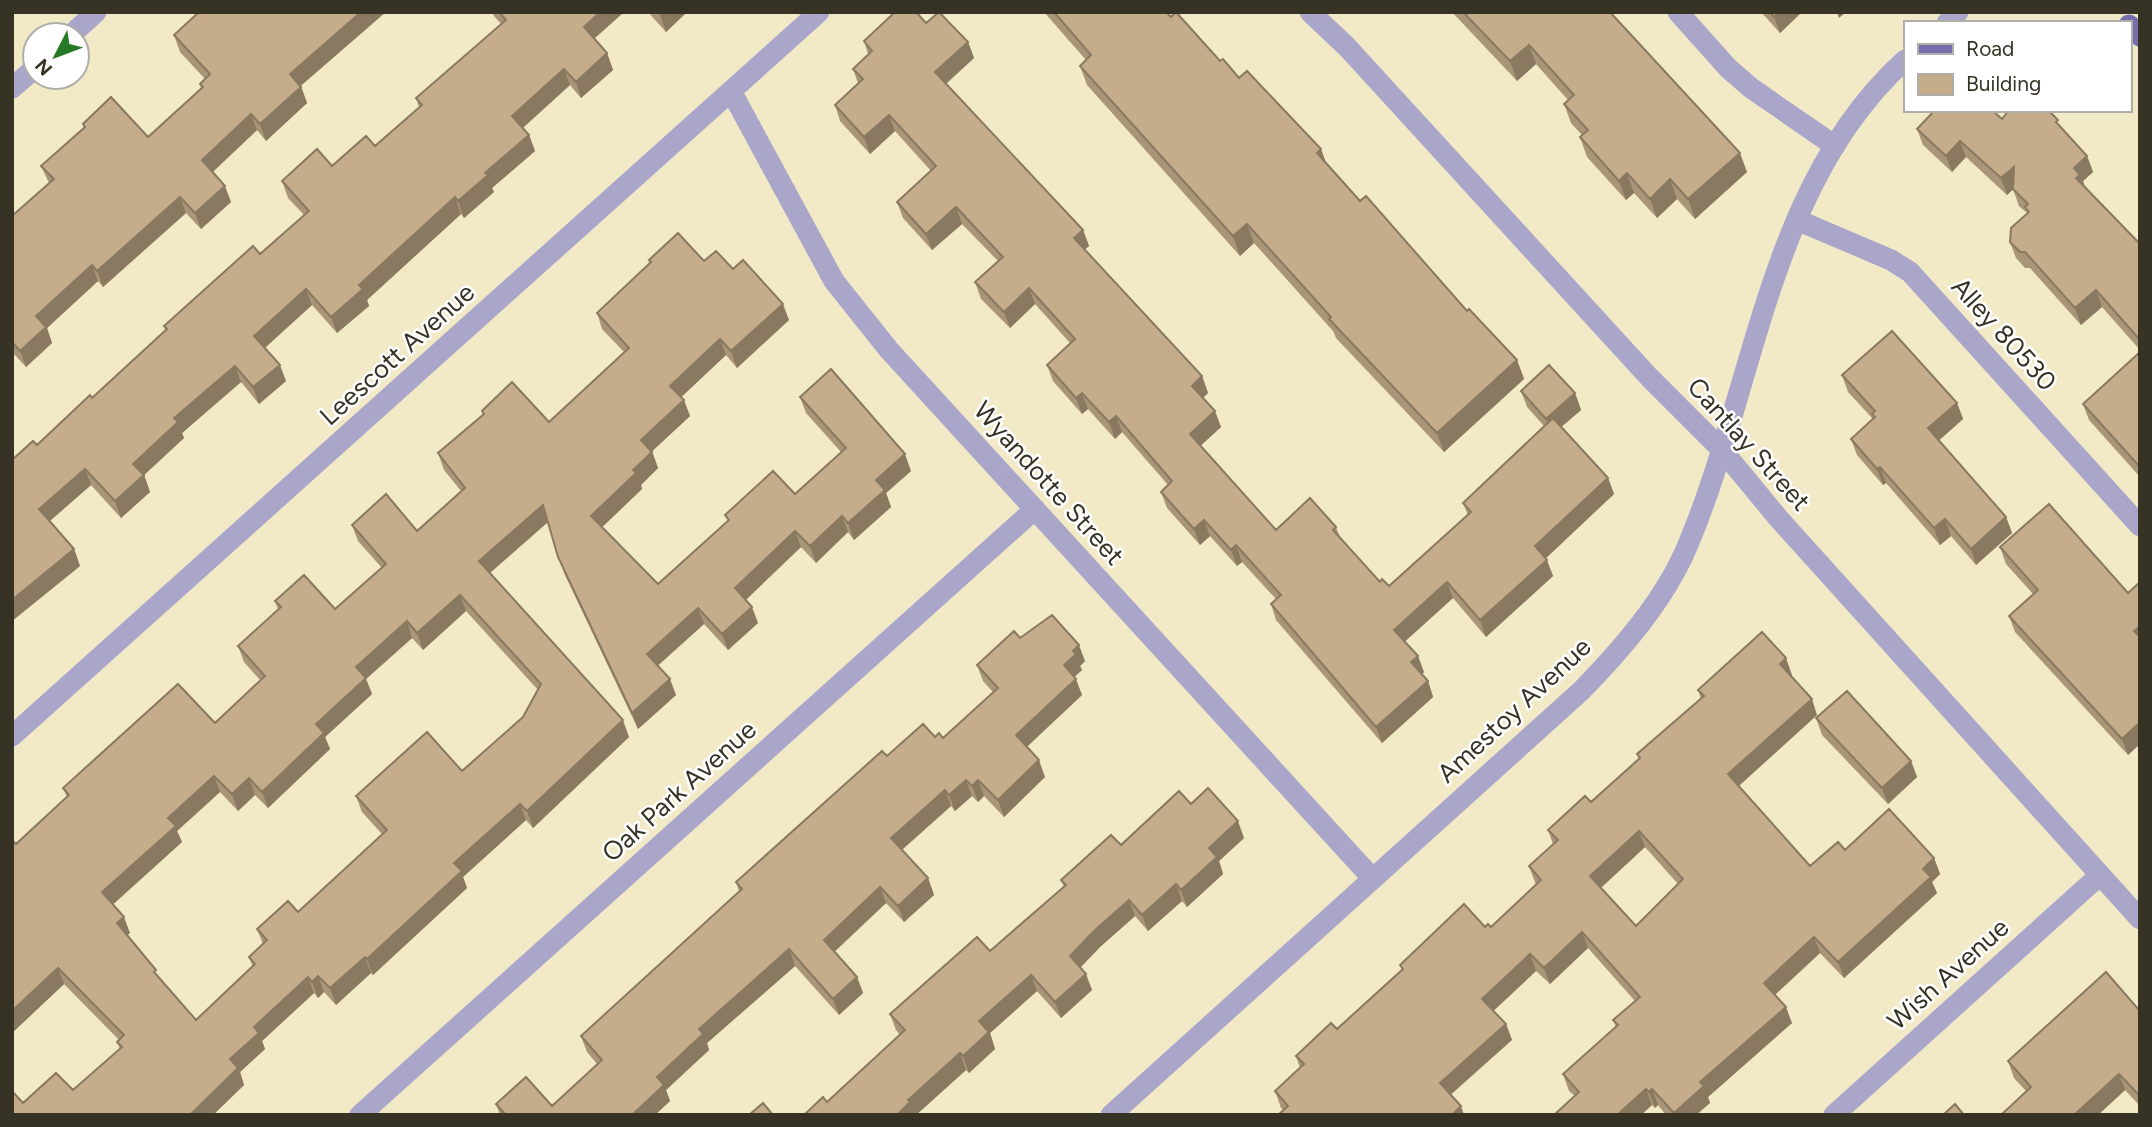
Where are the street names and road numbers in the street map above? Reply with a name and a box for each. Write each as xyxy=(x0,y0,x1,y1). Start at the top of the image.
street label: Alley 80530 xyxy=(1945,271,2063,397)
street label: Leescott Avenue xyxy=(313,276,481,432)
street label: Cantlay Street xyxy=(1681,371,1817,517)
street label: Wyandotte Street xyxy=(967,394,1131,572)
street label: Amestoy Avenue xyxy=(1430,631,1598,789)
street label: Oak Park Avenue xyxy=(595,713,763,869)
street label: Wish Avenue xyxy=(1881,911,2015,1037)

